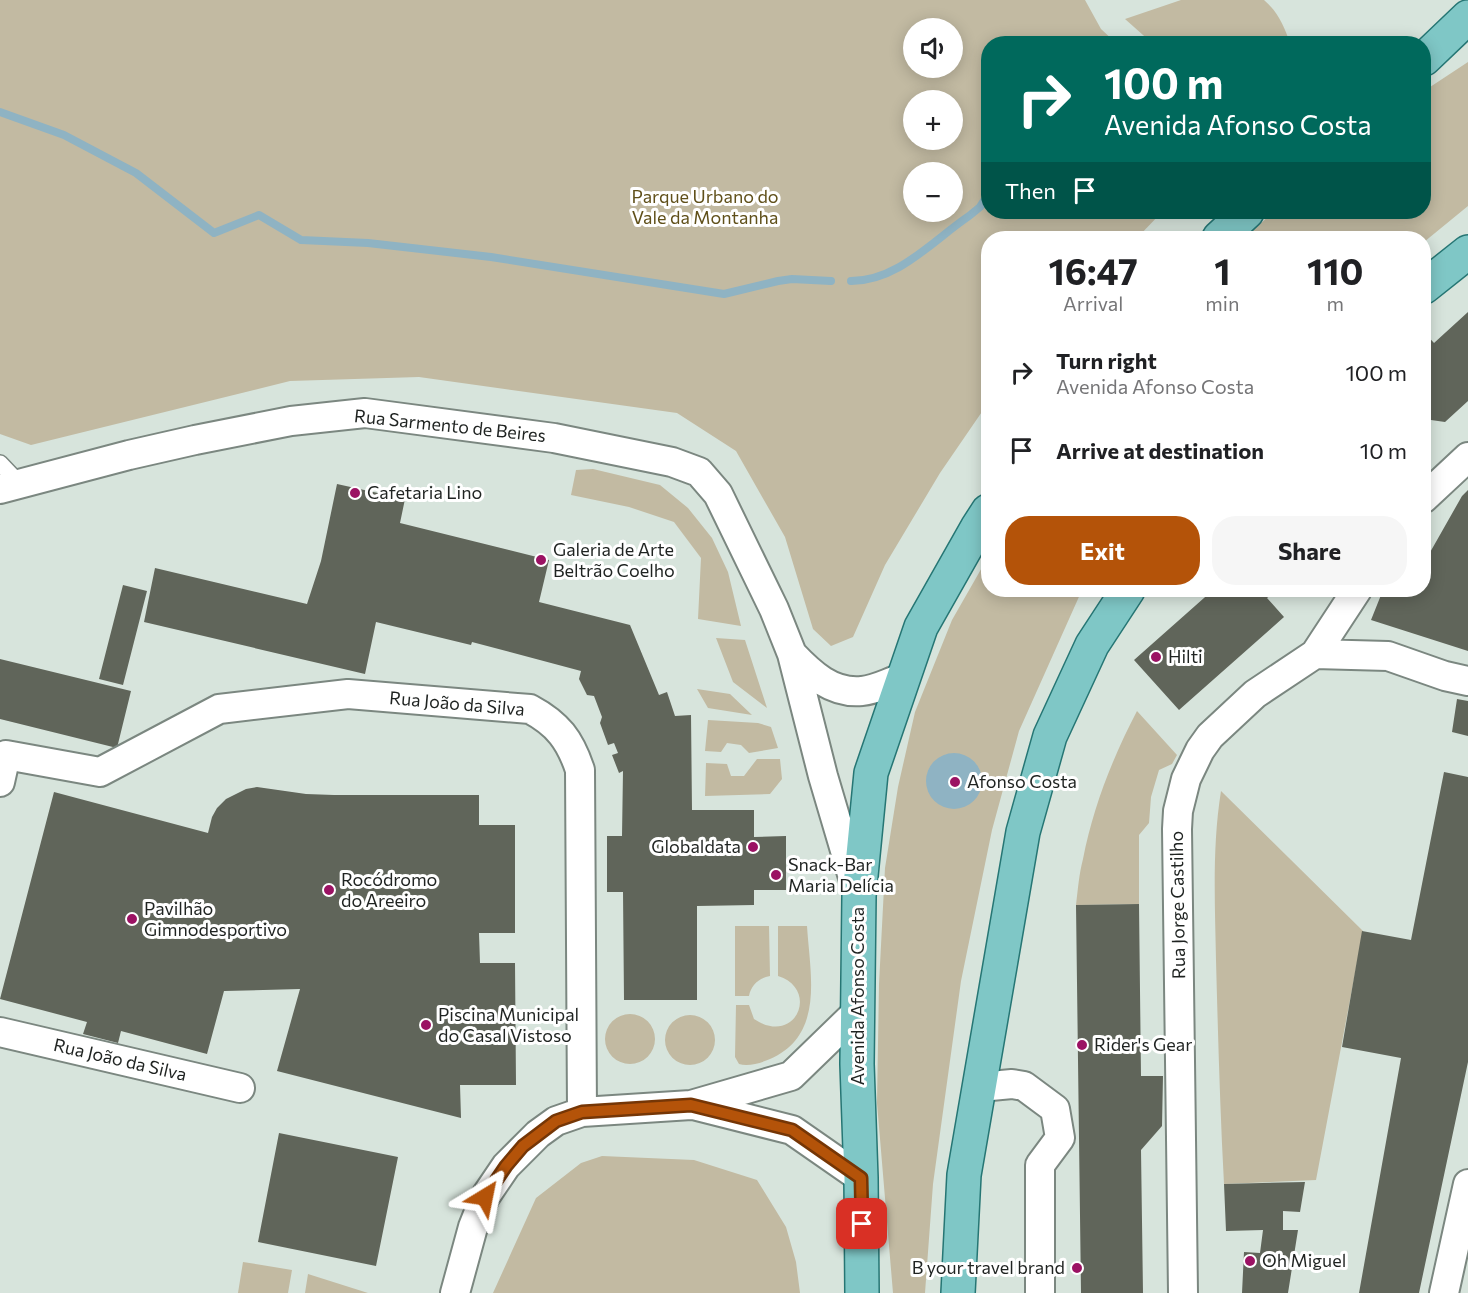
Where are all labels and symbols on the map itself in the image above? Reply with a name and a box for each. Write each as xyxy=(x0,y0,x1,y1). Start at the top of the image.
park label: Parque Urbano do Vale da Montanha xyxy=(631,185,779,228)
street label: Rua Sarmento de Beires xyxy=(353,404,547,446)
place label: Cafetaria Lino xyxy=(367,481,482,503)
marker: Cafetaria Lino xyxy=(348,486,362,500)
place label: Galeria de Arte Beltrão Coelho xyxy=(553,538,675,581)
marker: Galeria de Arte Beltrão Coelho xyxy=(534,553,548,567)
place label: Hilti xyxy=(1168,645,1203,667)
marker: Hilti xyxy=(1149,650,1163,664)
street label: Rua João da Silva xyxy=(388,686,526,720)
place label: Afonso Costa xyxy=(967,770,1077,792)
marker: Afonso Costa xyxy=(948,775,962,789)
street label: Rua Jorge Castilho xyxy=(1165,831,1189,979)
place label: Globaldata xyxy=(651,835,741,857)
marker: Globaldata xyxy=(746,840,760,854)
place label: Snack-Bar Maria Delícia xyxy=(788,853,894,896)
place label: Rocódromo do Areeiro xyxy=(341,868,437,911)
marker: Snack-Bar Maria Delícia xyxy=(769,868,783,882)
marker: Rocódromo do Areeiro xyxy=(322,883,336,897)
place label: Pavilhão Gimnodesportivo xyxy=(144,897,287,940)
street label: Avenida Afonso Costa xyxy=(846,907,868,1085)
marker: Pavilhão Gimnodesportivo xyxy=(125,912,139,926)
place label: Piscina Municipal do Casal Vistoso xyxy=(438,1003,579,1046)
marker: Piscina Municipal do Casal Vistoso xyxy=(419,1018,433,1032)
street label: Rua João da Silva xyxy=(52,1033,189,1085)
place label: Rider's Gear xyxy=(1094,1033,1192,1055)
marker: Rider's Gear xyxy=(1075,1038,1089,1052)
position arrow xyxy=(453,1165,517,1229)
pin xyxy=(836,1198,887,1249)
place label: Oh Miguel xyxy=(1262,1249,1346,1271)
marker: Oh Miguel xyxy=(1243,1254,1257,1268)
place label: B your travel brand xyxy=(912,1256,1065,1278)
marker: B your travel brand xyxy=(1070,1261,1084,1275)

